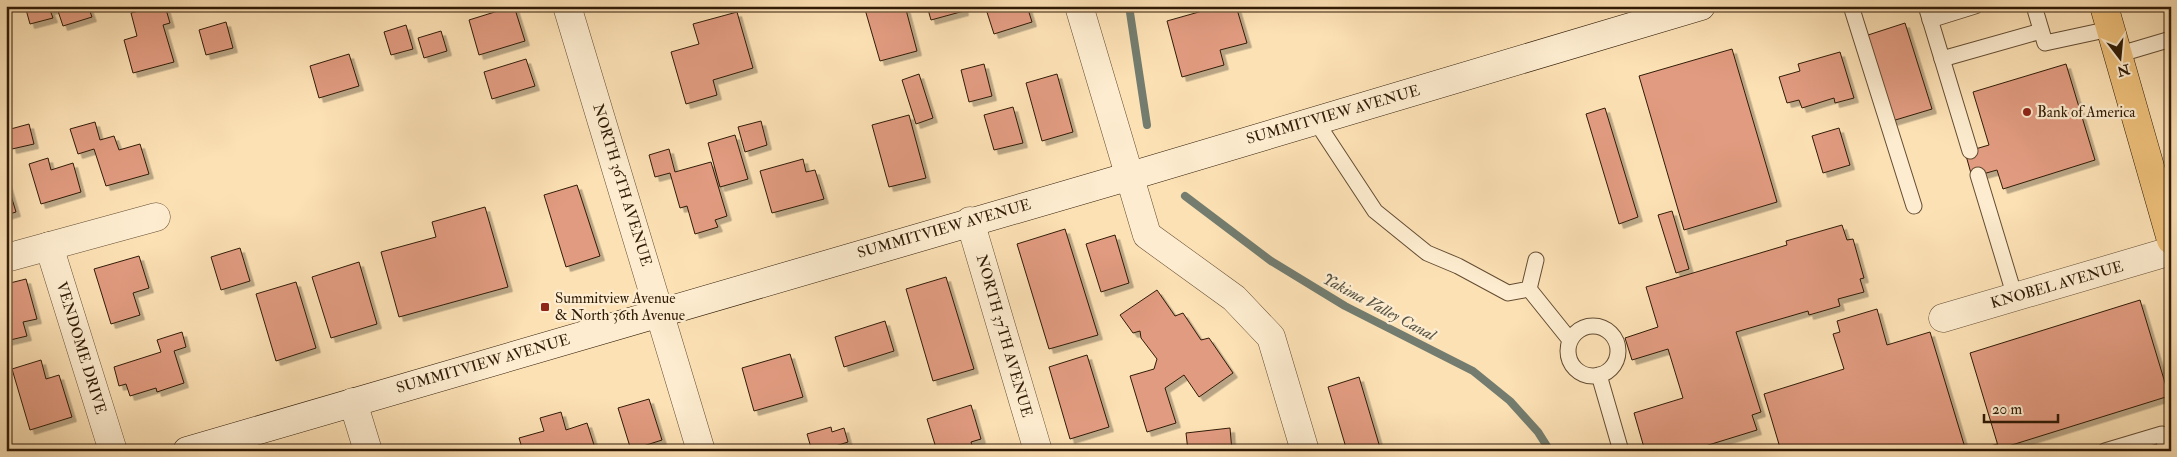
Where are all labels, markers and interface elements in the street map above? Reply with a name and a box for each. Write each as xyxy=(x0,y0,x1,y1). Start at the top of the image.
north arrow xyxy=(2094,32,2144,82)
text: N xyxy=(2115,60,2133,80)
street label: SUMMITVIEW AVENUE xyxy=(1244,81,1422,149)
street label: NORTH 36TH AVENUE xyxy=(588,101,656,269)
place label: Bank of America xyxy=(2037,103,2136,122)
marker: Bank of America xyxy=(2021,106,2033,118)
street label: SUMMITVIEW AVENUE xyxy=(855,195,1033,263)
street label: NORTH 37TH AVENUE xyxy=(972,252,1036,420)
street label: KNOBEL AVENUE xyxy=(1988,257,2126,313)
water label: Yakima Valley Canal xyxy=(1319,269,1440,346)
street label: VENDOME DRIVE xyxy=(52,279,110,417)
place label: Summitview Avenue & North 36th Avenue xyxy=(555,289,685,325)
marker: Summitview Avenue & North 36th Avenue xyxy=(539,301,551,313)
street label: SUMMITVIEW AVENUE xyxy=(394,330,572,398)
scale bar xyxy=(1984,392,2058,424)
text: 20 m xyxy=(1992,400,2022,419)

